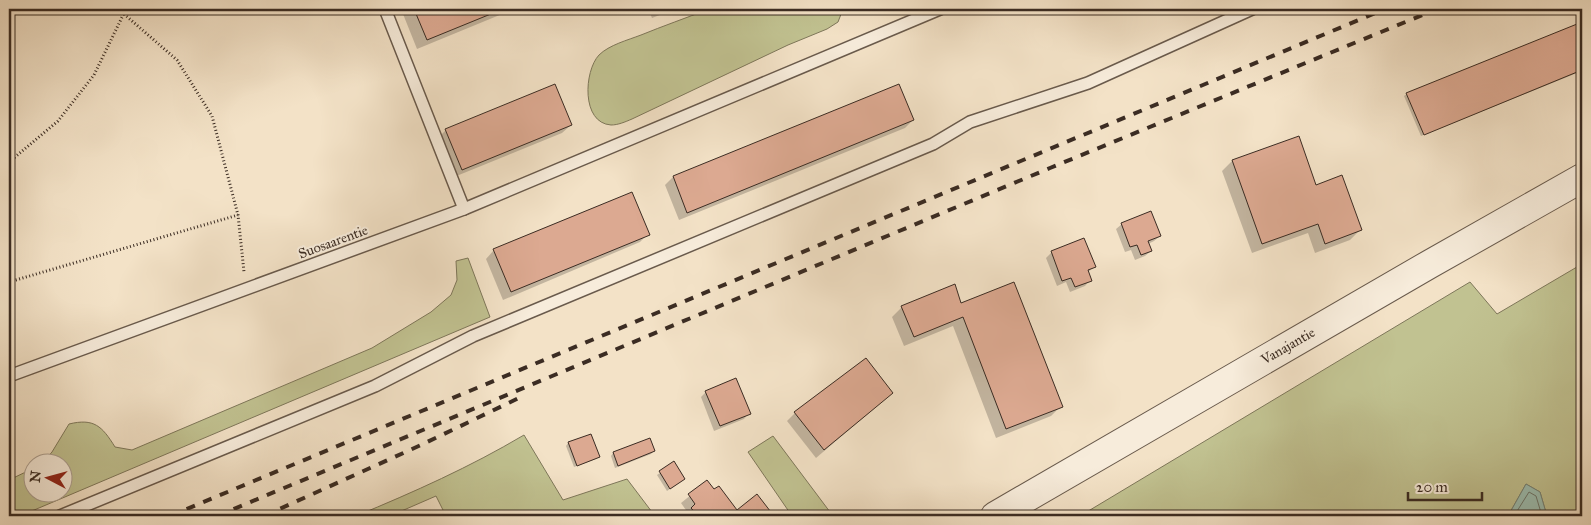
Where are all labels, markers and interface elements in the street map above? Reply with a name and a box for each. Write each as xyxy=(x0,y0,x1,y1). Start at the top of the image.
street label: Suosaarentie xyxy=(296,222,370,262)
street label: Vanajantie xyxy=(1257,324,1318,369)
north arrow xyxy=(22,452,72,502)
text: N xyxy=(26,470,45,483)
scale bar xyxy=(1408,470,1482,502)
text: 20 m xyxy=(1416,478,1448,496)

